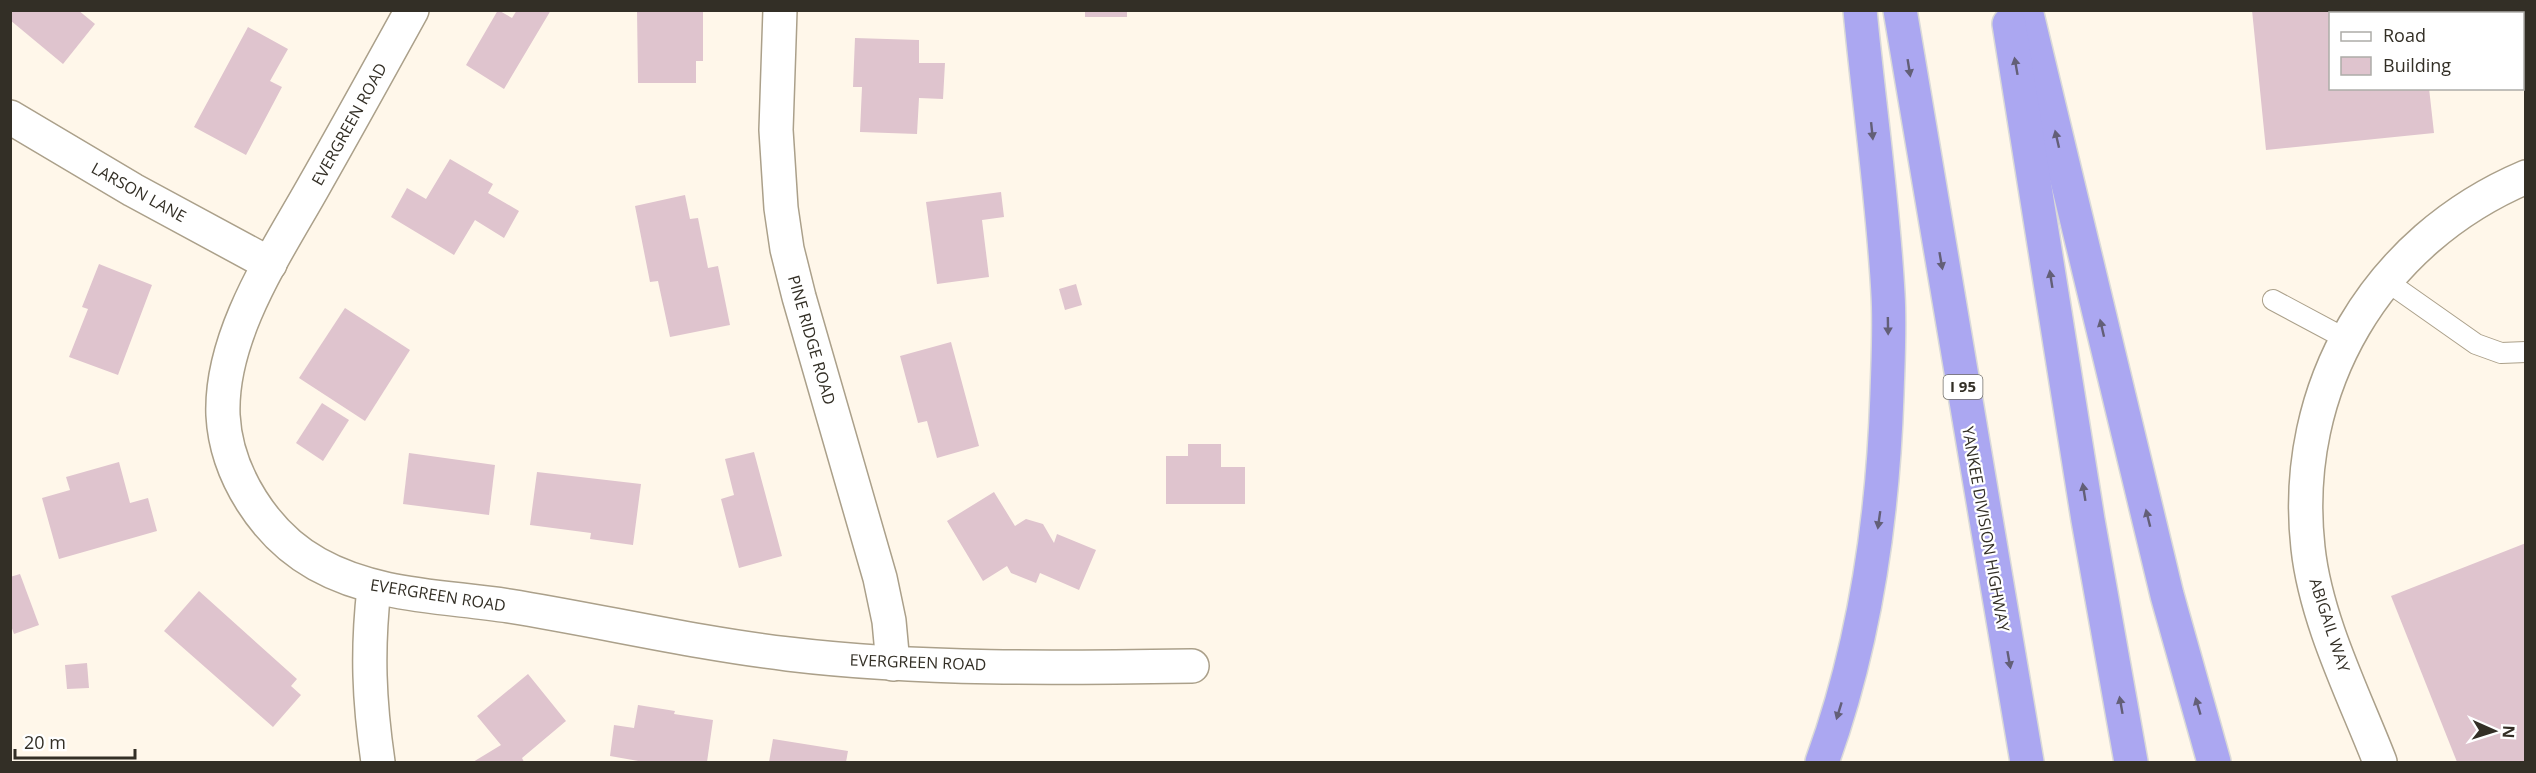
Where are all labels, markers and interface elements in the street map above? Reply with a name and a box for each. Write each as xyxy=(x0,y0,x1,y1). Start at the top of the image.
legend xyxy=(2329,12,2524,90)
text: Road xyxy=(2383,23,2426,47)
text: Building xyxy=(2383,53,2451,77)
one-way arrow xyxy=(2011,56,2020,75)
street label: EVERGREEN ROAD xyxy=(306,59,392,189)
one-way arrow xyxy=(1905,59,1914,78)
one-way arrow xyxy=(1867,122,1877,141)
one-way arrow xyxy=(2051,129,2061,148)
street label: LARSON LANE xyxy=(88,157,190,227)
one-way arrow xyxy=(1937,251,1946,270)
one-way arrow xyxy=(2046,269,2055,288)
street label: PINE RIDGE ROAD xyxy=(783,273,841,407)
one-way arrow xyxy=(1883,316,1893,335)
one-way arrow xyxy=(2096,319,2106,338)
road number: I 95 xyxy=(1944,375,1982,399)
street label: YANKEE DIVISION HIGHWAY xyxy=(1957,424,2015,634)
one-way arrow xyxy=(2079,482,2088,501)
one-way arrow xyxy=(2142,509,2152,527)
one-way arrow xyxy=(1874,511,1883,530)
street label: EVERGREEN ROAD xyxy=(369,573,507,617)
street label: ABIGAIL WAY xyxy=(2304,575,2356,675)
street label: EVERGREEN ROAD xyxy=(849,649,987,675)
one-way arrow xyxy=(2004,651,2013,670)
one-way arrow xyxy=(2116,695,2125,714)
one-way arrow xyxy=(2193,697,2202,715)
north arrow xyxy=(2464,701,2524,761)
one-way arrow xyxy=(1834,702,1843,720)
scale bar xyxy=(15,722,135,760)
text: N xyxy=(2498,725,2520,739)
text: 20 m xyxy=(24,730,66,754)

